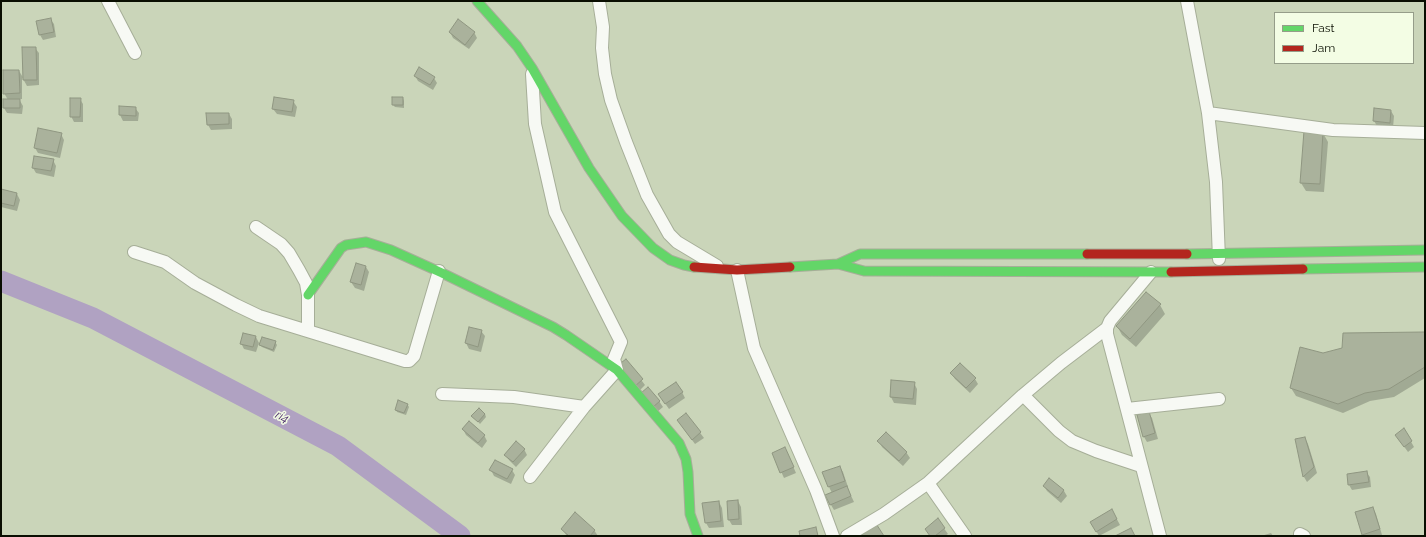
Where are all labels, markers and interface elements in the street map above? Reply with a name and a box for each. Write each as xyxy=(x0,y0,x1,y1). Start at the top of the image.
legend xyxy=(1274,12,1414,64)
text: Fast xyxy=(1312,21,1335,35)
text: Jam xyxy=(1312,41,1335,55)
water label: ri4 xyxy=(273,408,291,426)

